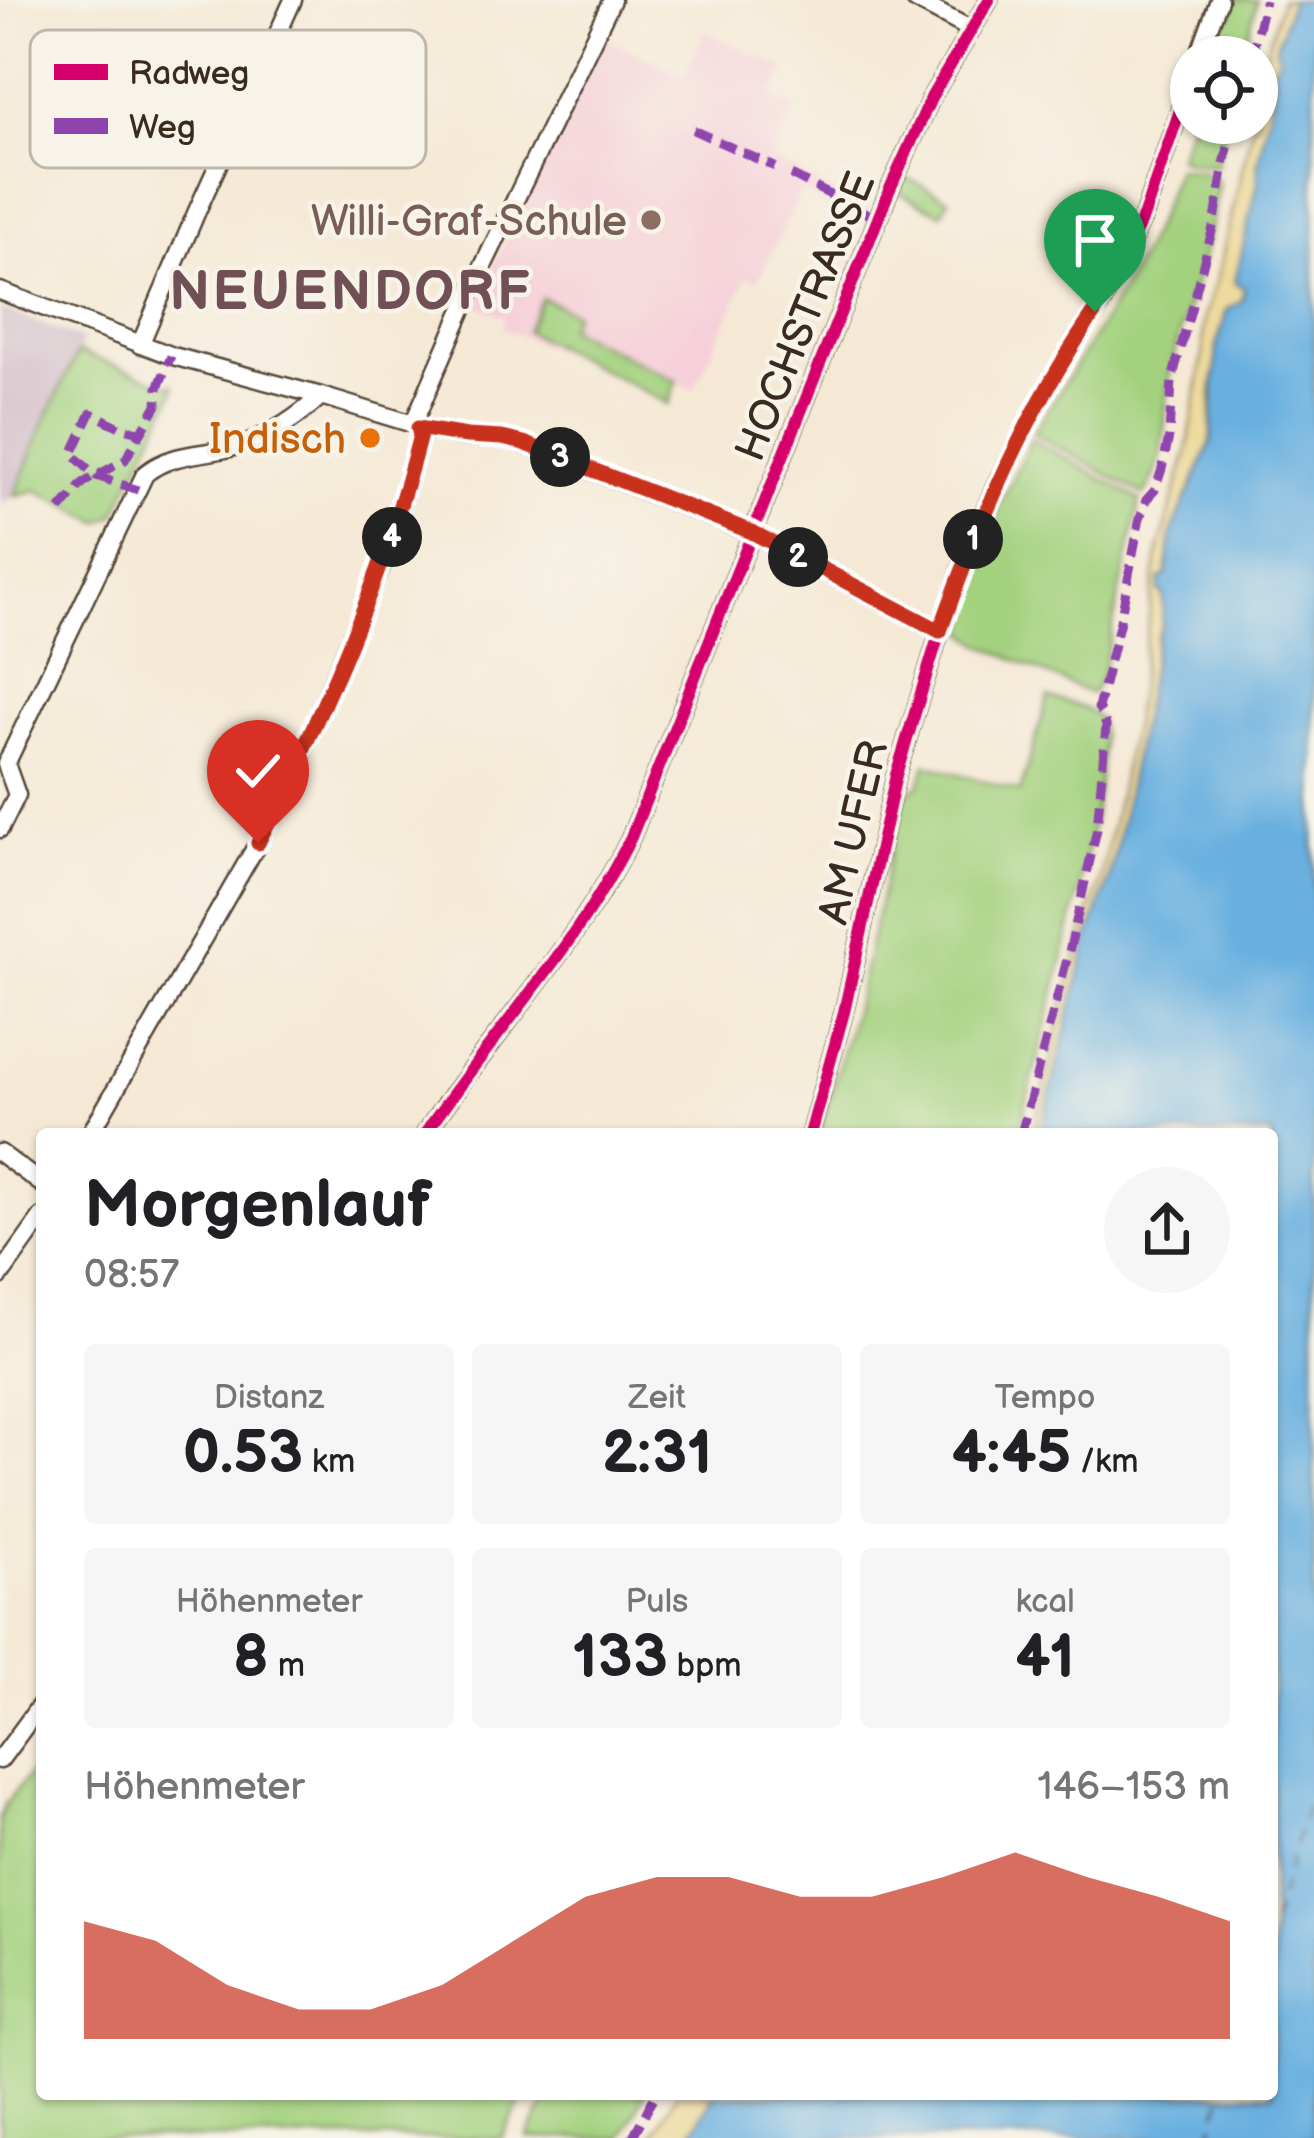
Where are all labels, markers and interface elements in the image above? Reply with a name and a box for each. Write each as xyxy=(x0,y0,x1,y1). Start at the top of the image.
legend xyxy=(30,30,426,168)
map controls xyxy=(1170,36,1278,144)
button: locate xyxy=(1170,36,1278,144)
text: Radweg xyxy=(129,54,249,94)
text: Weg xyxy=(129,108,196,148)
street label: HOCHSTRASSE xyxy=(725,165,887,469)
pin xyxy=(1044,189,1146,312)
place label: Willi-Graf-Schule xyxy=(311,197,627,248)
marker: Willi-Graf-Schule xyxy=(638,207,664,233)
icon: arrive xyxy=(1062,207,1128,273)
district label: NEUENDORF xyxy=(169,260,533,325)
place label: Indisch xyxy=(209,415,346,466)
marker: Indisch xyxy=(357,425,383,451)
pin: 3 xyxy=(530,427,590,487)
text: 3 xyxy=(550,437,570,477)
pin: 4 xyxy=(362,507,422,567)
pin: 1 xyxy=(943,509,1003,569)
text: 4 xyxy=(382,517,402,557)
text: 1 xyxy=(966,519,980,559)
pin: 2 xyxy=(768,527,828,587)
text: 2 xyxy=(788,537,808,577)
pin xyxy=(207,720,309,843)
street label: AM UFER xyxy=(809,736,900,929)
icon: check xyxy=(225,738,291,804)
text: Morgenlauf xyxy=(84,1167,432,1246)
button: share xyxy=(1104,1167,1230,1293)
text: 08:57 xyxy=(84,1252,179,1299)
text: Distanz xyxy=(214,1378,324,1418)
text: Zeit xyxy=(628,1378,686,1418)
text: Tempo xyxy=(994,1378,1096,1418)
text: 0.53 xyxy=(183,1418,303,1490)
text: 2:31 xyxy=(602,1418,712,1490)
text: 4:45 xyxy=(952,1418,1071,1490)
text: km xyxy=(303,1442,355,1482)
text: /km xyxy=(1071,1442,1139,1482)
text: Höhenmeter xyxy=(176,1582,362,1622)
text: Puls xyxy=(626,1582,688,1622)
text: kcal xyxy=(1015,1582,1075,1622)
text: 8 xyxy=(233,1622,269,1694)
text: 133 xyxy=(572,1622,668,1694)
text: 41 xyxy=(1015,1622,1075,1694)
text: m xyxy=(269,1646,305,1686)
text: bpm xyxy=(668,1646,742,1686)
text: Höhenmeter xyxy=(84,1764,305,1811)
text: 146–153 m xyxy=(1037,1764,1230,1811)

